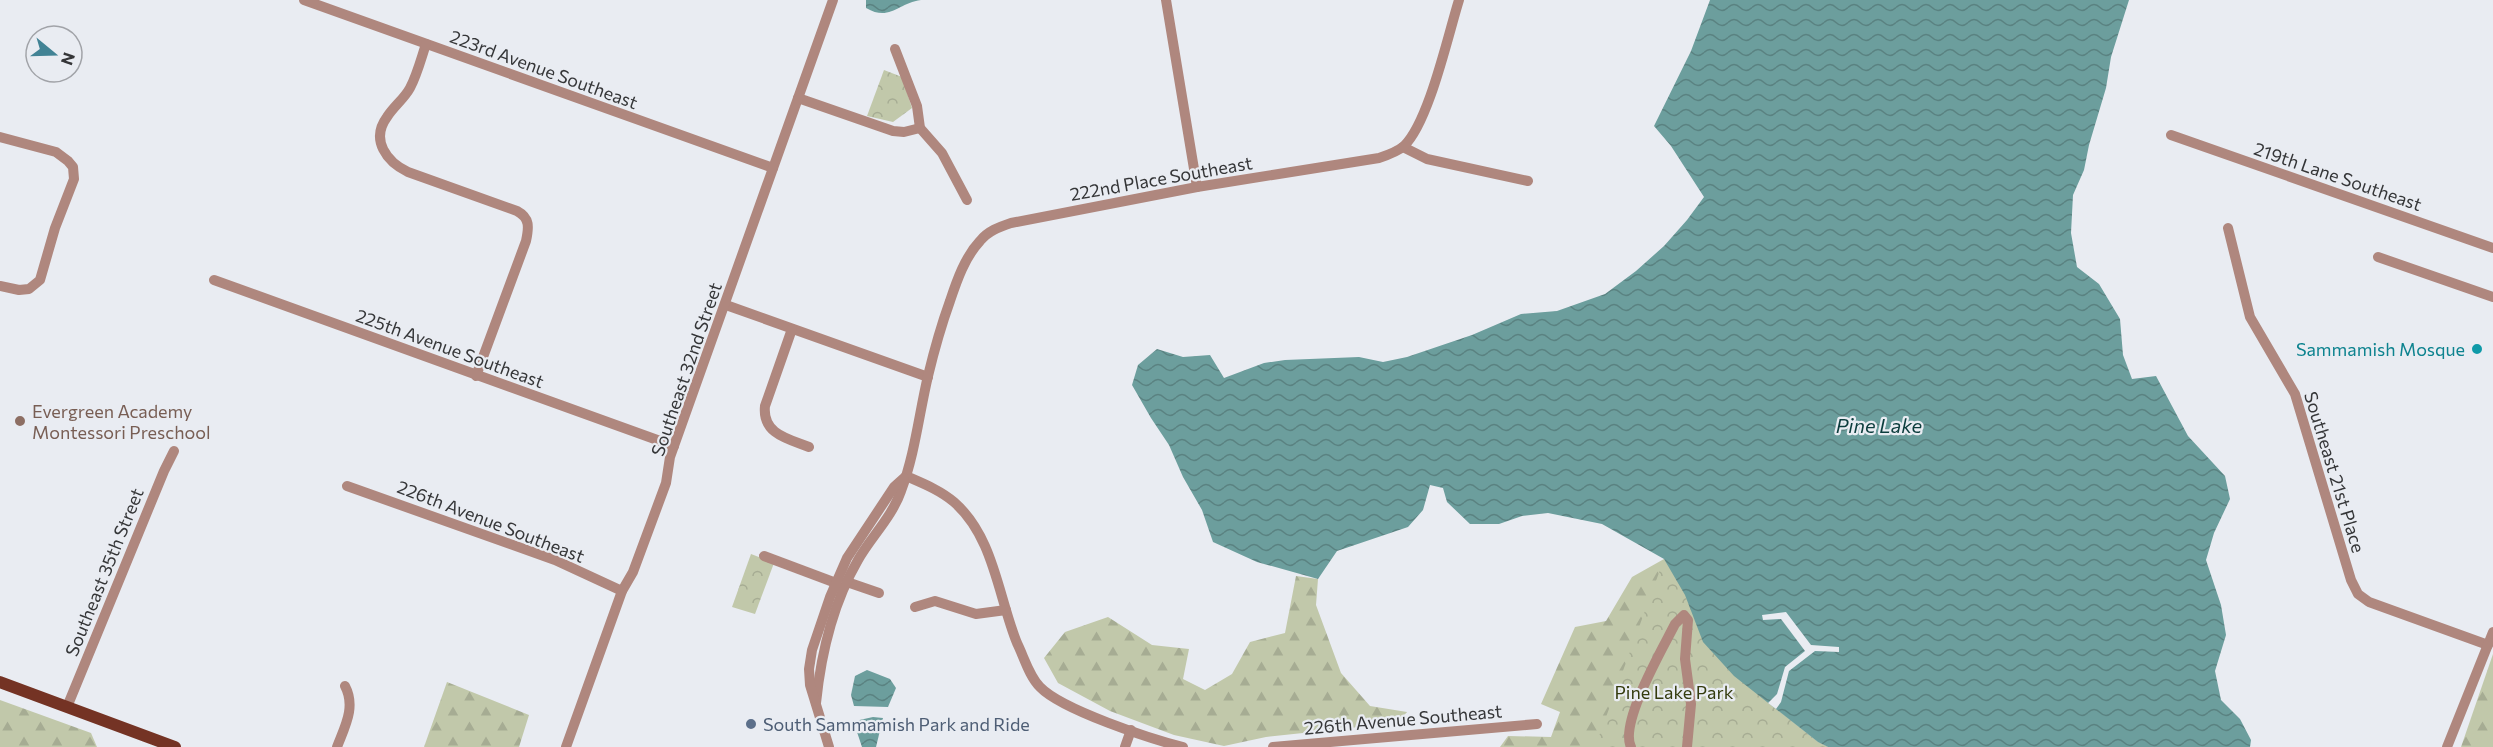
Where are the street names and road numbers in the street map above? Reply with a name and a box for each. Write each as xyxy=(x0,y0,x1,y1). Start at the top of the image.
street label: 223rd Avenue Southeast xyxy=(447,25,641,113)
street label: 219th Lane Southeast xyxy=(2251,137,2425,215)
street label: 222nd Place Southeast xyxy=(1068,151,1254,205)
street label: Southeast 32nd Street xyxy=(646,279,726,459)
street label: 225th Avenue Southeast xyxy=(353,304,547,392)
street label: Southeast 21st Place xyxy=(2300,389,2370,555)
street label: 226th Avenue Southeast xyxy=(394,475,588,567)
street label: Southeast 35th Street xyxy=(60,485,148,659)
street label: 226th Avenue Southeast xyxy=(1303,699,1503,739)

